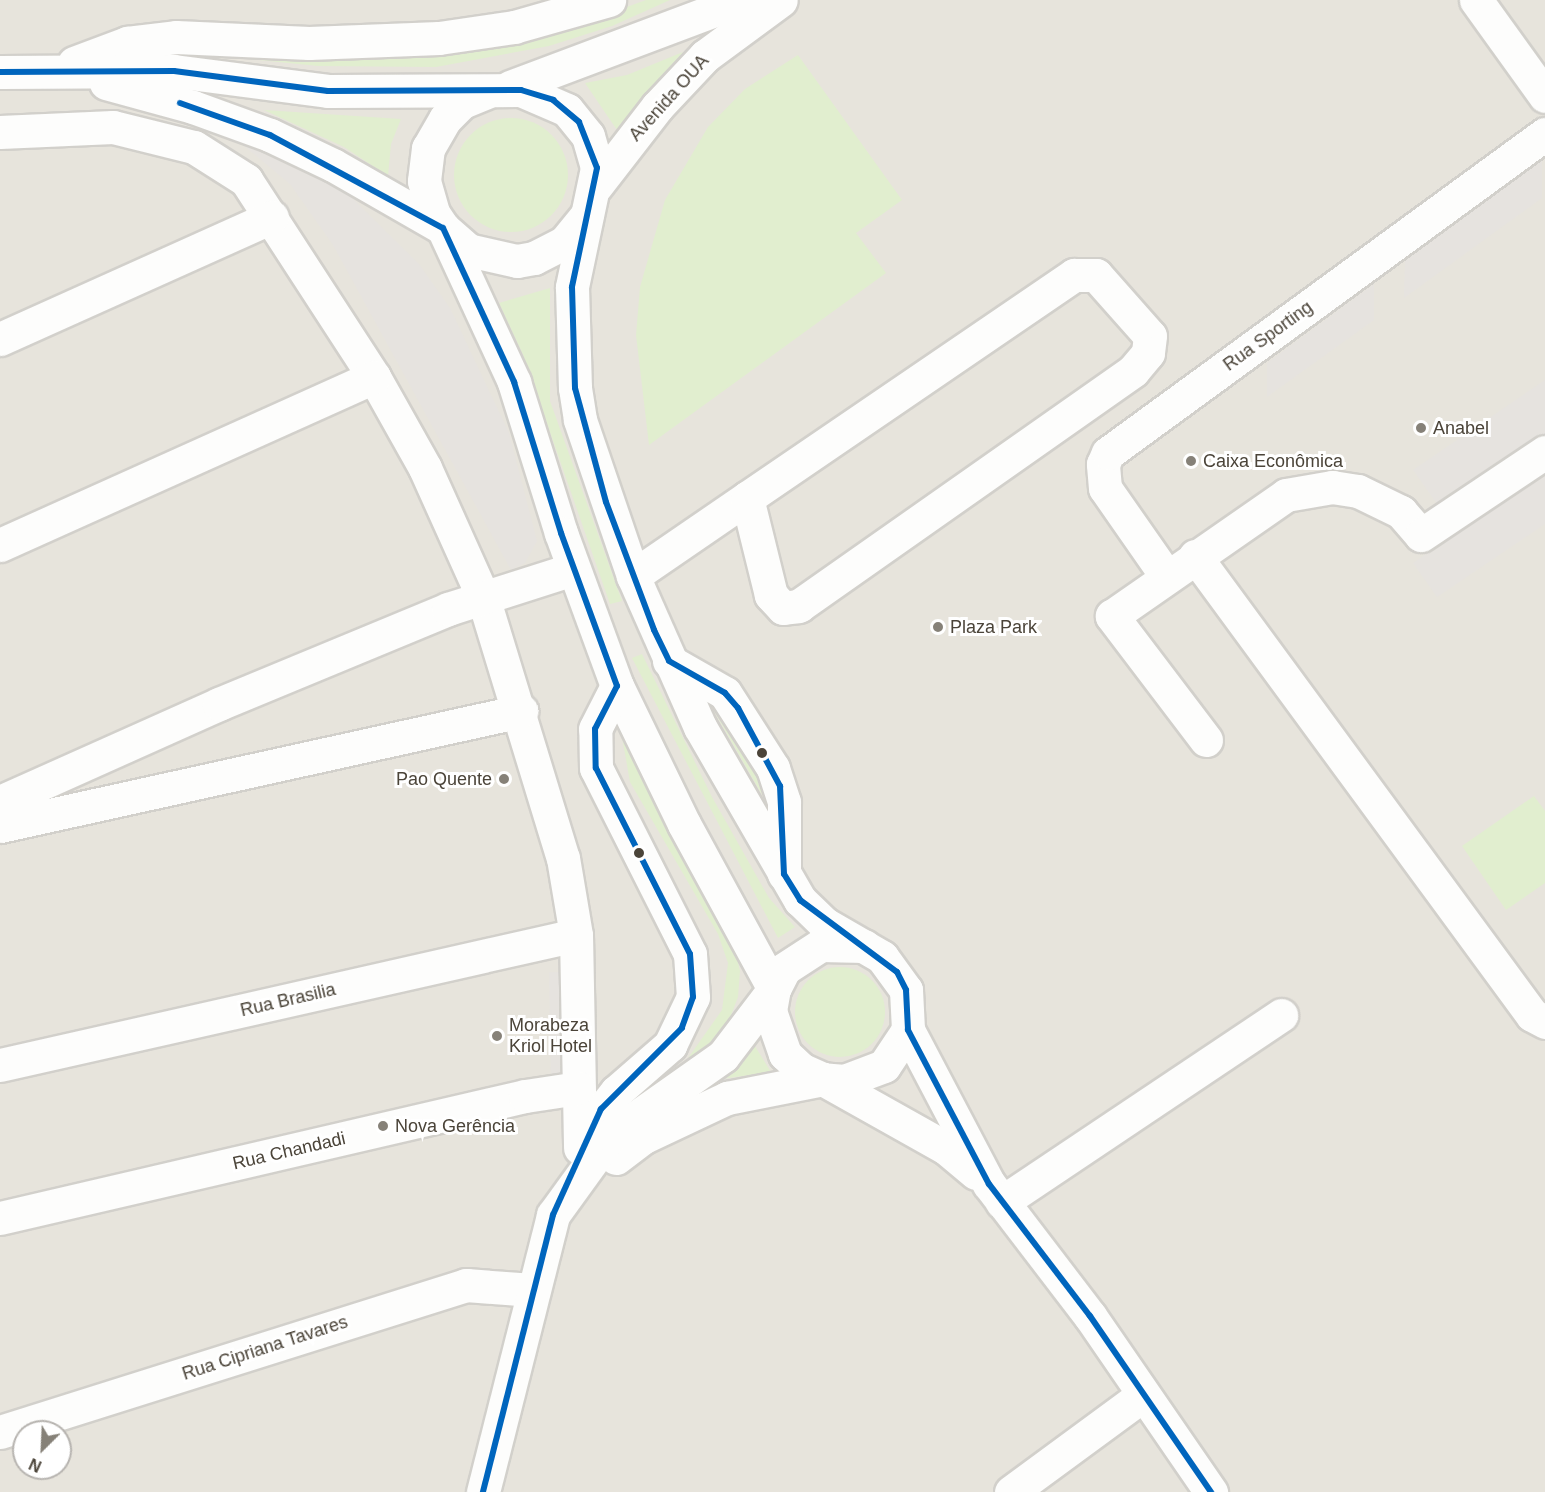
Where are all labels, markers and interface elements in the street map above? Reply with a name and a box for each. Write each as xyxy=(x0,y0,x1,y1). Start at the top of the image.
street label: Avenida OUA xyxy=(625,50,713,146)
street label: Rua Sporting xyxy=(1219,296,1317,376)
place label: Anabel xyxy=(1433,417,1489,439)
marker: Anabel xyxy=(1414,421,1428,435)
place label: Caixa Econômica xyxy=(1203,450,1343,472)
marker: Caixa Econômica xyxy=(1184,454,1198,468)
place label: Plaza Park xyxy=(950,616,1037,638)
marker: Plaza Park xyxy=(931,620,945,634)
unlabelled marker xyxy=(756,747,768,759)
place label: Pao Quente xyxy=(396,768,492,790)
marker: Pao Quente xyxy=(497,772,511,786)
unlabelled marker xyxy=(633,847,645,859)
street label: Rua Brasilia xyxy=(238,979,338,1021)
place label: Morabeza Kriol Hotel xyxy=(509,1015,592,1058)
marker: Morabeza Kriol Hotel xyxy=(490,1029,504,1043)
place label: Nova Gerência xyxy=(395,1115,515,1137)
marker: Nova Gerência xyxy=(376,1119,390,1133)
street label: Rua Chandadi xyxy=(231,1128,347,1174)
street label: Rua Cipriana Tavares xyxy=(179,1311,351,1385)
north arrow xyxy=(12,1420,72,1480)
text: N xyxy=(27,1455,44,1475)

